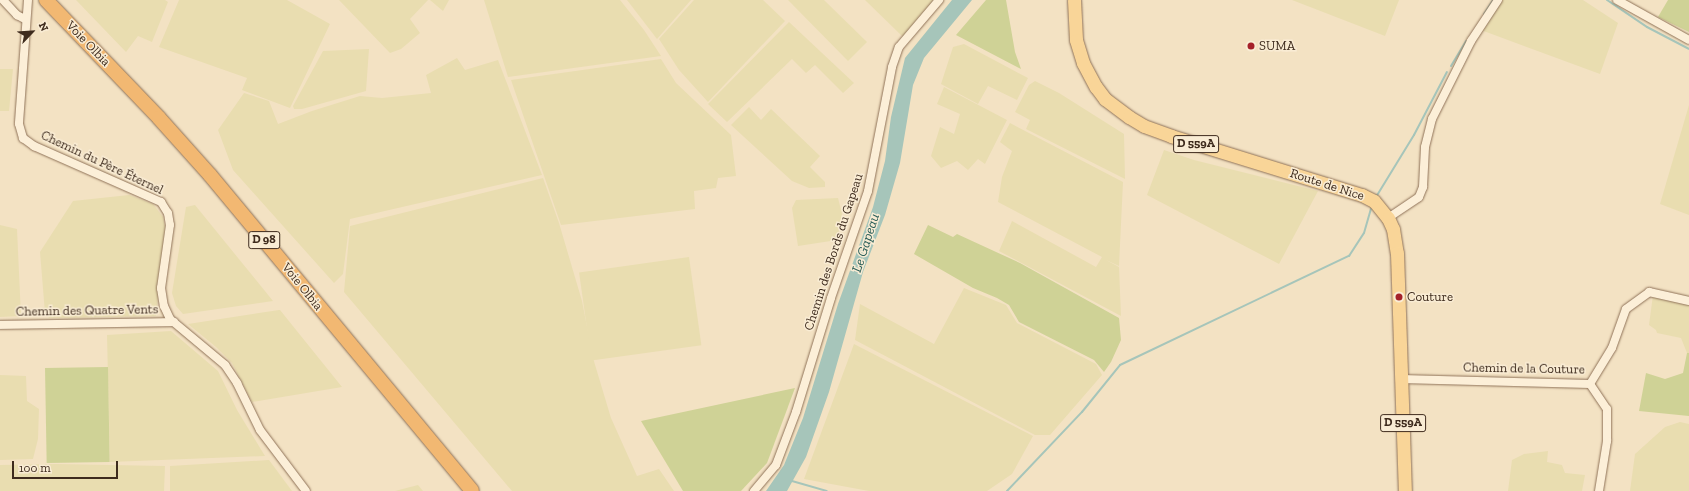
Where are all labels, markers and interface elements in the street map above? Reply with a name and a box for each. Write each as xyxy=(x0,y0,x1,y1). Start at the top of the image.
north arrow xyxy=(12,12,52,52)
street label: Voie Olbia xyxy=(63,18,113,70)
text: N xyxy=(36,20,51,33)
place label: SUMA xyxy=(1259,38,1295,54)
marker: SUMA xyxy=(1246,41,1256,51)
street label: Chemin du Père Éternel xyxy=(38,128,166,198)
road number: D 559A xyxy=(1173,134,1219,154)
street label: Route de Nice xyxy=(1288,166,1366,204)
street label: Chemin des Bords du Gapeau xyxy=(801,172,867,332)
water label: Le Gapeau xyxy=(849,211,883,275)
road number: D 98 xyxy=(248,230,280,250)
street label: Voie Olbia xyxy=(278,260,326,314)
place label: Couture xyxy=(1407,289,1453,305)
marker: Couture xyxy=(1394,292,1404,302)
street label: Chemin des Quatre Vents xyxy=(15,302,159,320)
street label: Chemin de la Couture xyxy=(1463,360,1585,378)
road number: D 559A xyxy=(1380,413,1426,433)
scale bar xyxy=(14,453,120,479)
text: 100 m xyxy=(19,461,51,475)

